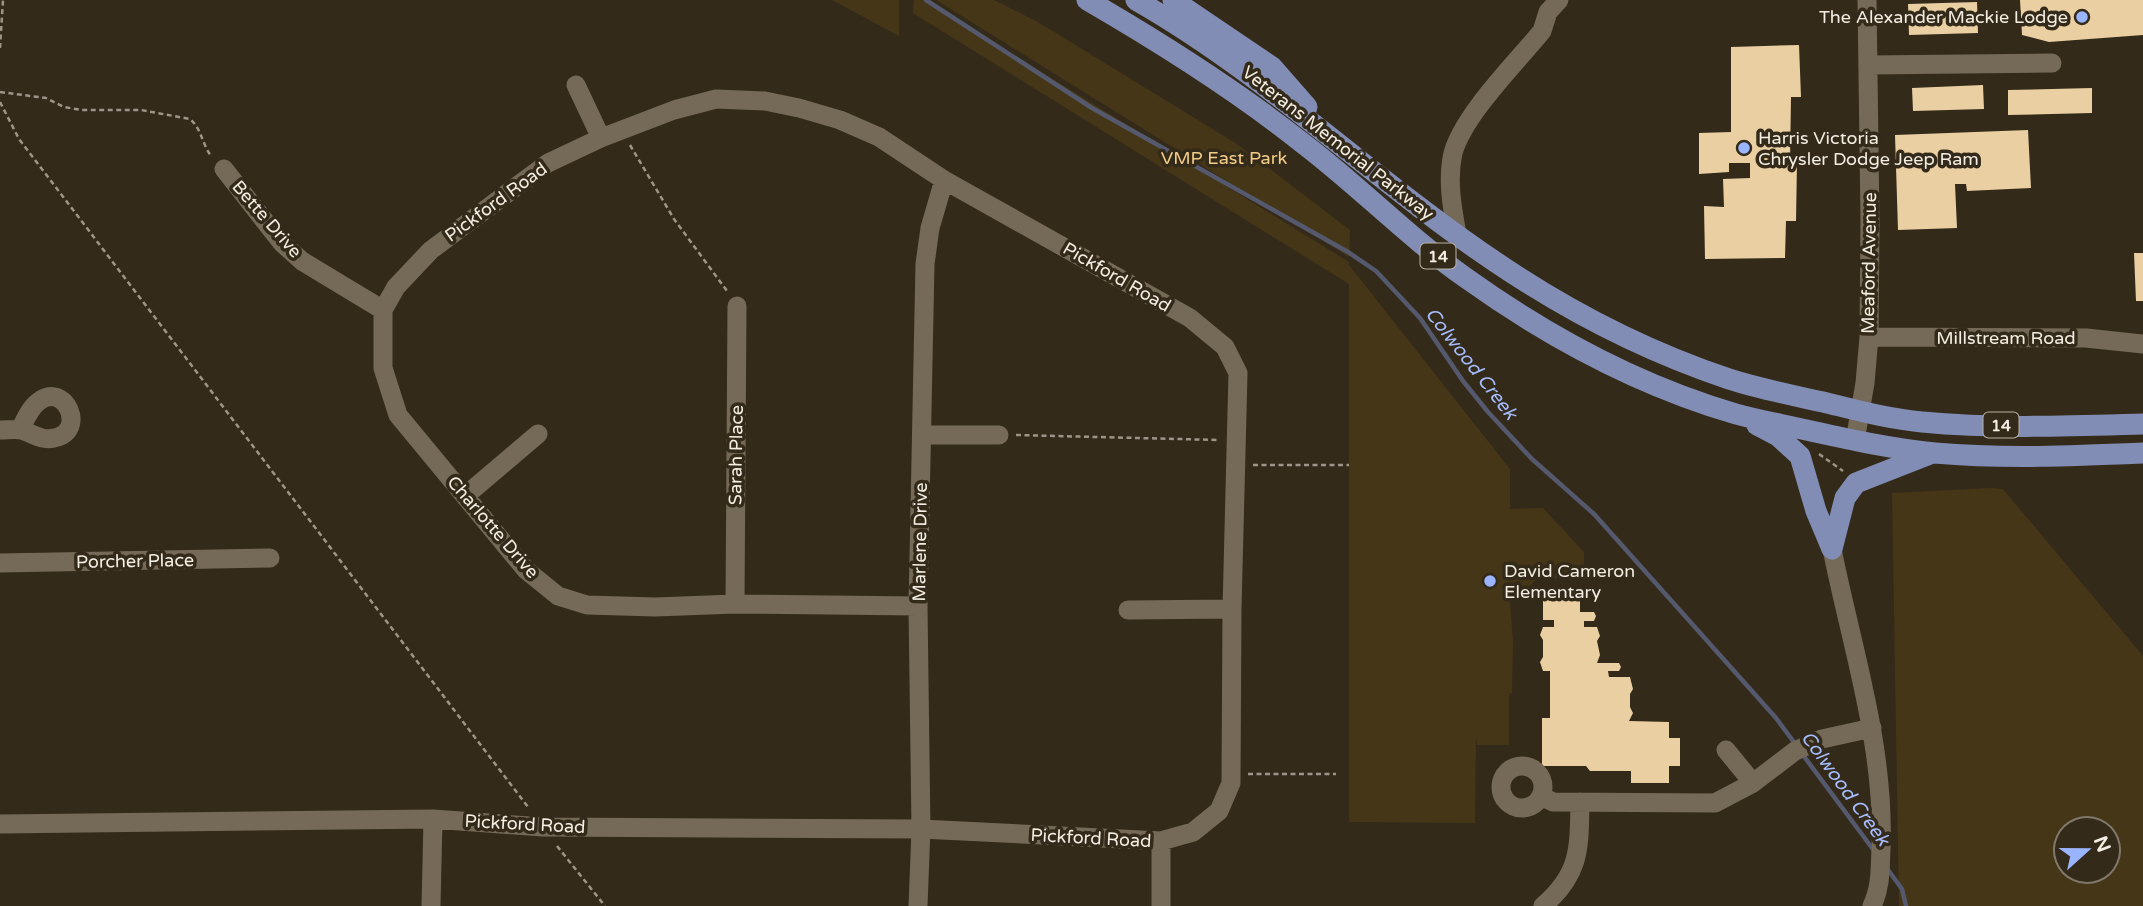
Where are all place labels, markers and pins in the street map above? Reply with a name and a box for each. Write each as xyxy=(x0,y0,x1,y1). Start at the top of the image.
place label: The Alexander Mackie Lodge xyxy=(1819,6,2068,28)
marker: The Alexander Mackie Lodge xyxy=(2074,9,2090,25)
place label: Harris Victoria Chrysler Dodge Jeep Ram xyxy=(1758,127,1979,170)
marker: Harris Victoria Chrysler Dodge Jeep Ram xyxy=(1736,140,1752,156)
place label: David Cameron Elementary xyxy=(1504,560,1635,603)
marker: David Cameron Elementary xyxy=(1482,573,1498,589)

